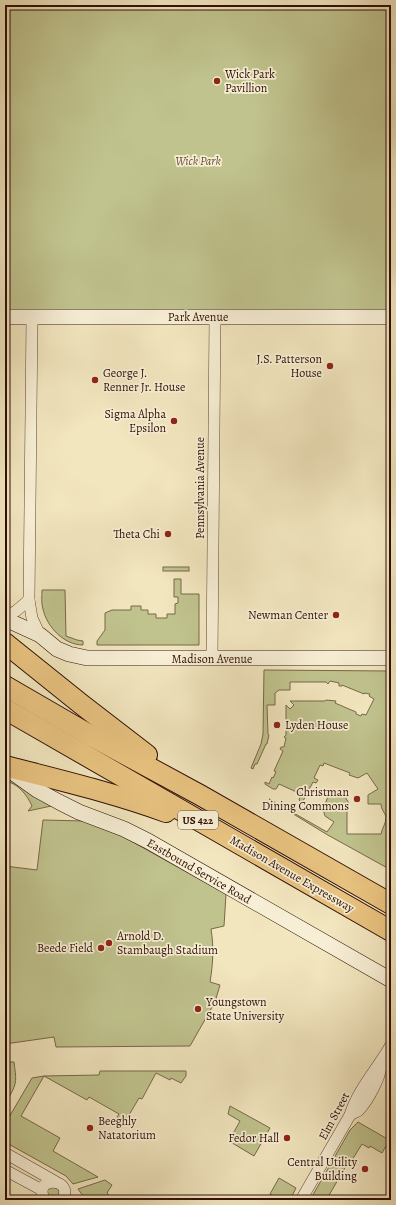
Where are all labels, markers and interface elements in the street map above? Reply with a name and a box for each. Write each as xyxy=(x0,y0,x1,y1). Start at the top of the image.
place label: Wick Park Pavillion xyxy=(224,66,275,96)
marker: Wick Park Pavillion xyxy=(212,76,222,86)
park label: Wick Park xyxy=(175,153,222,169)
street label: Park Avenue xyxy=(168,309,228,325)
place label: J.S. Patterson House xyxy=(256,351,322,381)
marker: J.S. Patterson House xyxy=(325,361,335,371)
place label: George J. Renner Jr. House xyxy=(103,365,185,395)
marker: George J. Renner Jr. House xyxy=(90,375,100,385)
place label: Sigma Alpha Epsilon xyxy=(104,406,166,436)
marker: Sigma Alpha Epsilon xyxy=(169,416,179,426)
street label: Pennsylvania Avenue xyxy=(192,437,208,539)
place label: Theta Chi xyxy=(114,526,160,542)
marker: Theta Chi xyxy=(163,529,173,539)
place label: Newman Center xyxy=(248,607,328,623)
marker: Newman Center xyxy=(331,610,341,620)
street label: Madison Avenue xyxy=(172,651,252,667)
place label: Lyden House xyxy=(285,717,348,733)
marker: Lyden House xyxy=(272,720,282,730)
place label: Christman Dining Commons xyxy=(262,784,349,814)
marker: Christman Dining Commons xyxy=(352,794,362,804)
road number: US 422 xyxy=(178,811,218,829)
street label: Madison Avenue Expressway xyxy=(227,832,358,916)
street label: Eastbound Service Road xyxy=(144,835,254,908)
place label: Arnold D. Stambaugh Stadium xyxy=(116,928,218,958)
marker: Arnold D. Stambaugh Stadium xyxy=(104,938,114,948)
place label: Beede Field xyxy=(37,940,94,956)
marker: Beede Field xyxy=(96,943,106,953)
place label: Youngstown State University xyxy=(205,994,285,1024)
marker: Youngstown State University xyxy=(193,1004,203,1014)
street label: Elm Street xyxy=(315,1089,353,1143)
place label: Beeghly Natatorium xyxy=(98,1113,156,1143)
marker: Beeghly Natatorium xyxy=(85,1123,95,1133)
place label: Fedor Hall xyxy=(228,1130,279,1146)
marker: Fedor Hall xyxy=(282,1133,292,1143)
place label: Central Utility Building xyxy=(287,1154,358,1184)
marker: Central Utility Building xyxy=(360,1164,370,1174)

